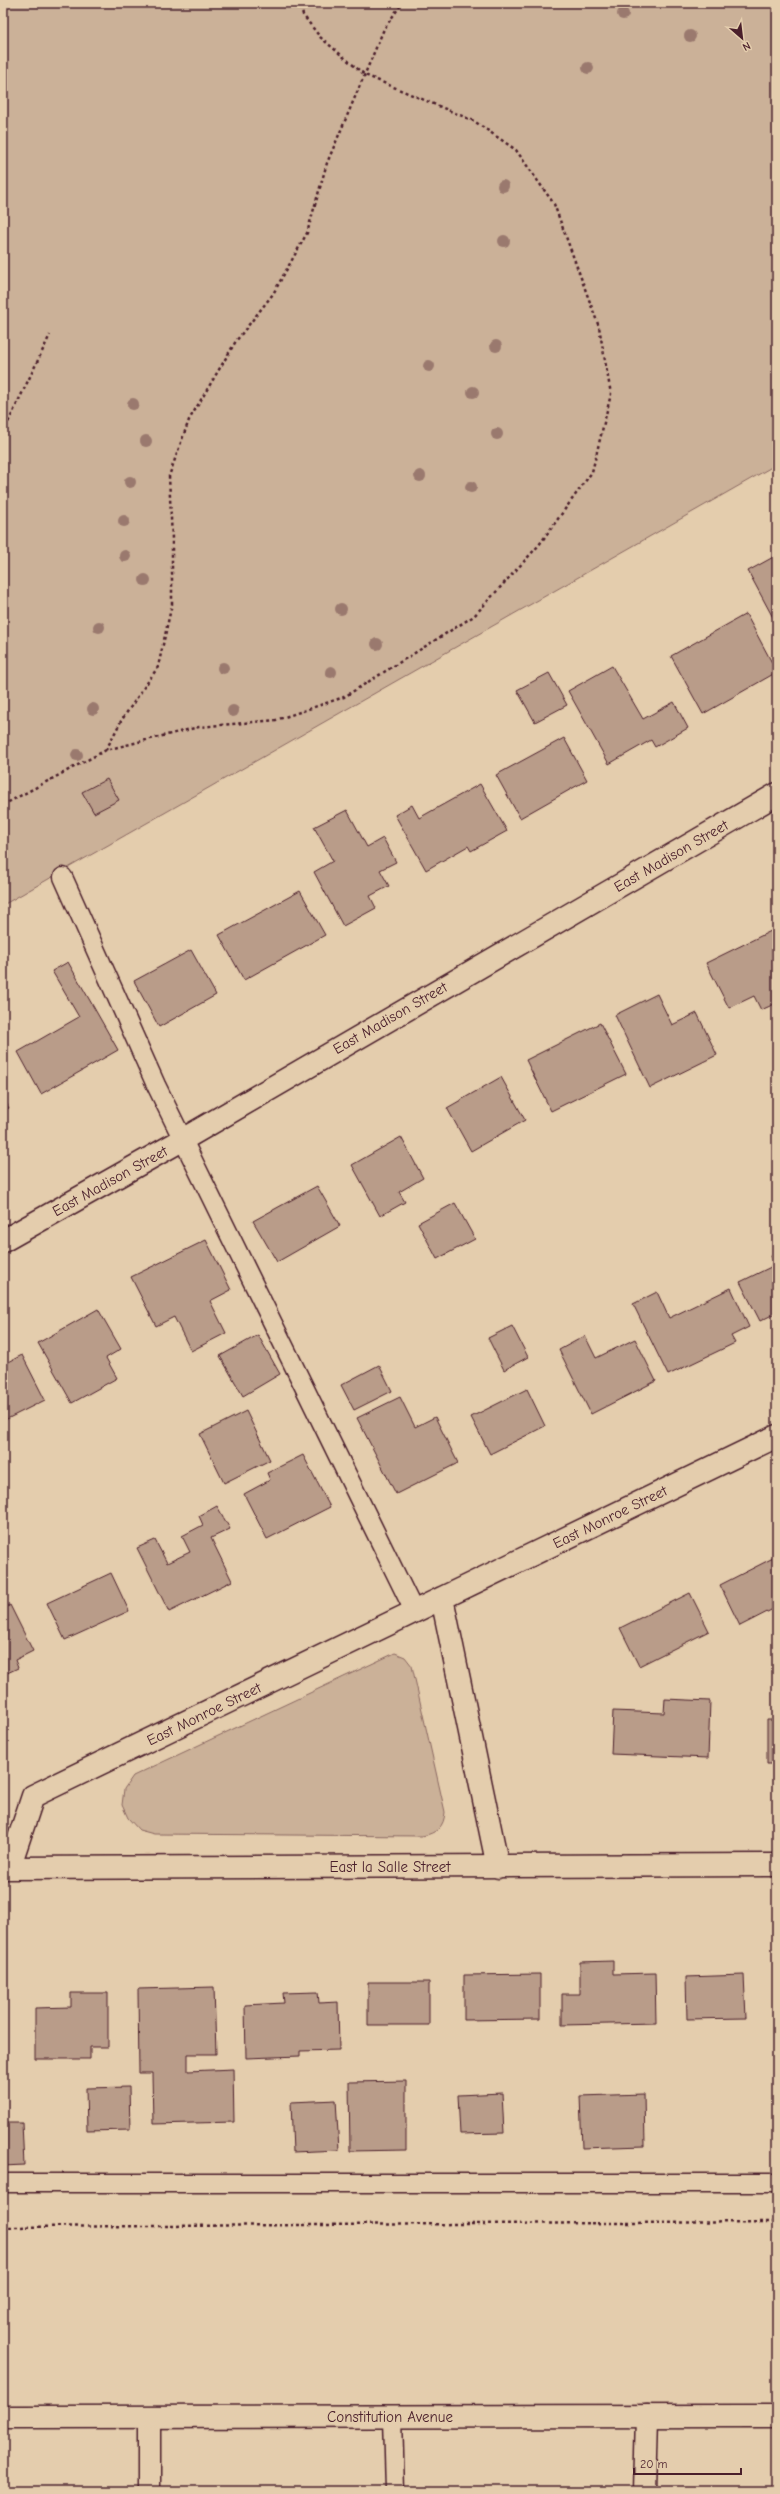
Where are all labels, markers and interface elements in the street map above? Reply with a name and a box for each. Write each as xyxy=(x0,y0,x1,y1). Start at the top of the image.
north arrow xyxy=(722,18,762,58)
text: N xyxy=(740,39,753,54)
street label: East Madison Street xyxy=(611,816,732,896)
street label: East Madison Street xyxy=(330,978,451,1058)
street label: East Madison Street xyxy=(49,1142,171,1220)
street label: East Monroe Street xyxy=(550,1481,671,1552)
street label: East Monroe Street xyxy=(144,1678,265,1749)
street label: East la Salle Street xyxy=(329,1858,451,1876)
street label: Constitution Avenue xyxy=(327,2408,453,2426)
scale bar xyxy=(634,2450,741,2476)
text: 20 m xyxy=(640,2457,668,2471)

